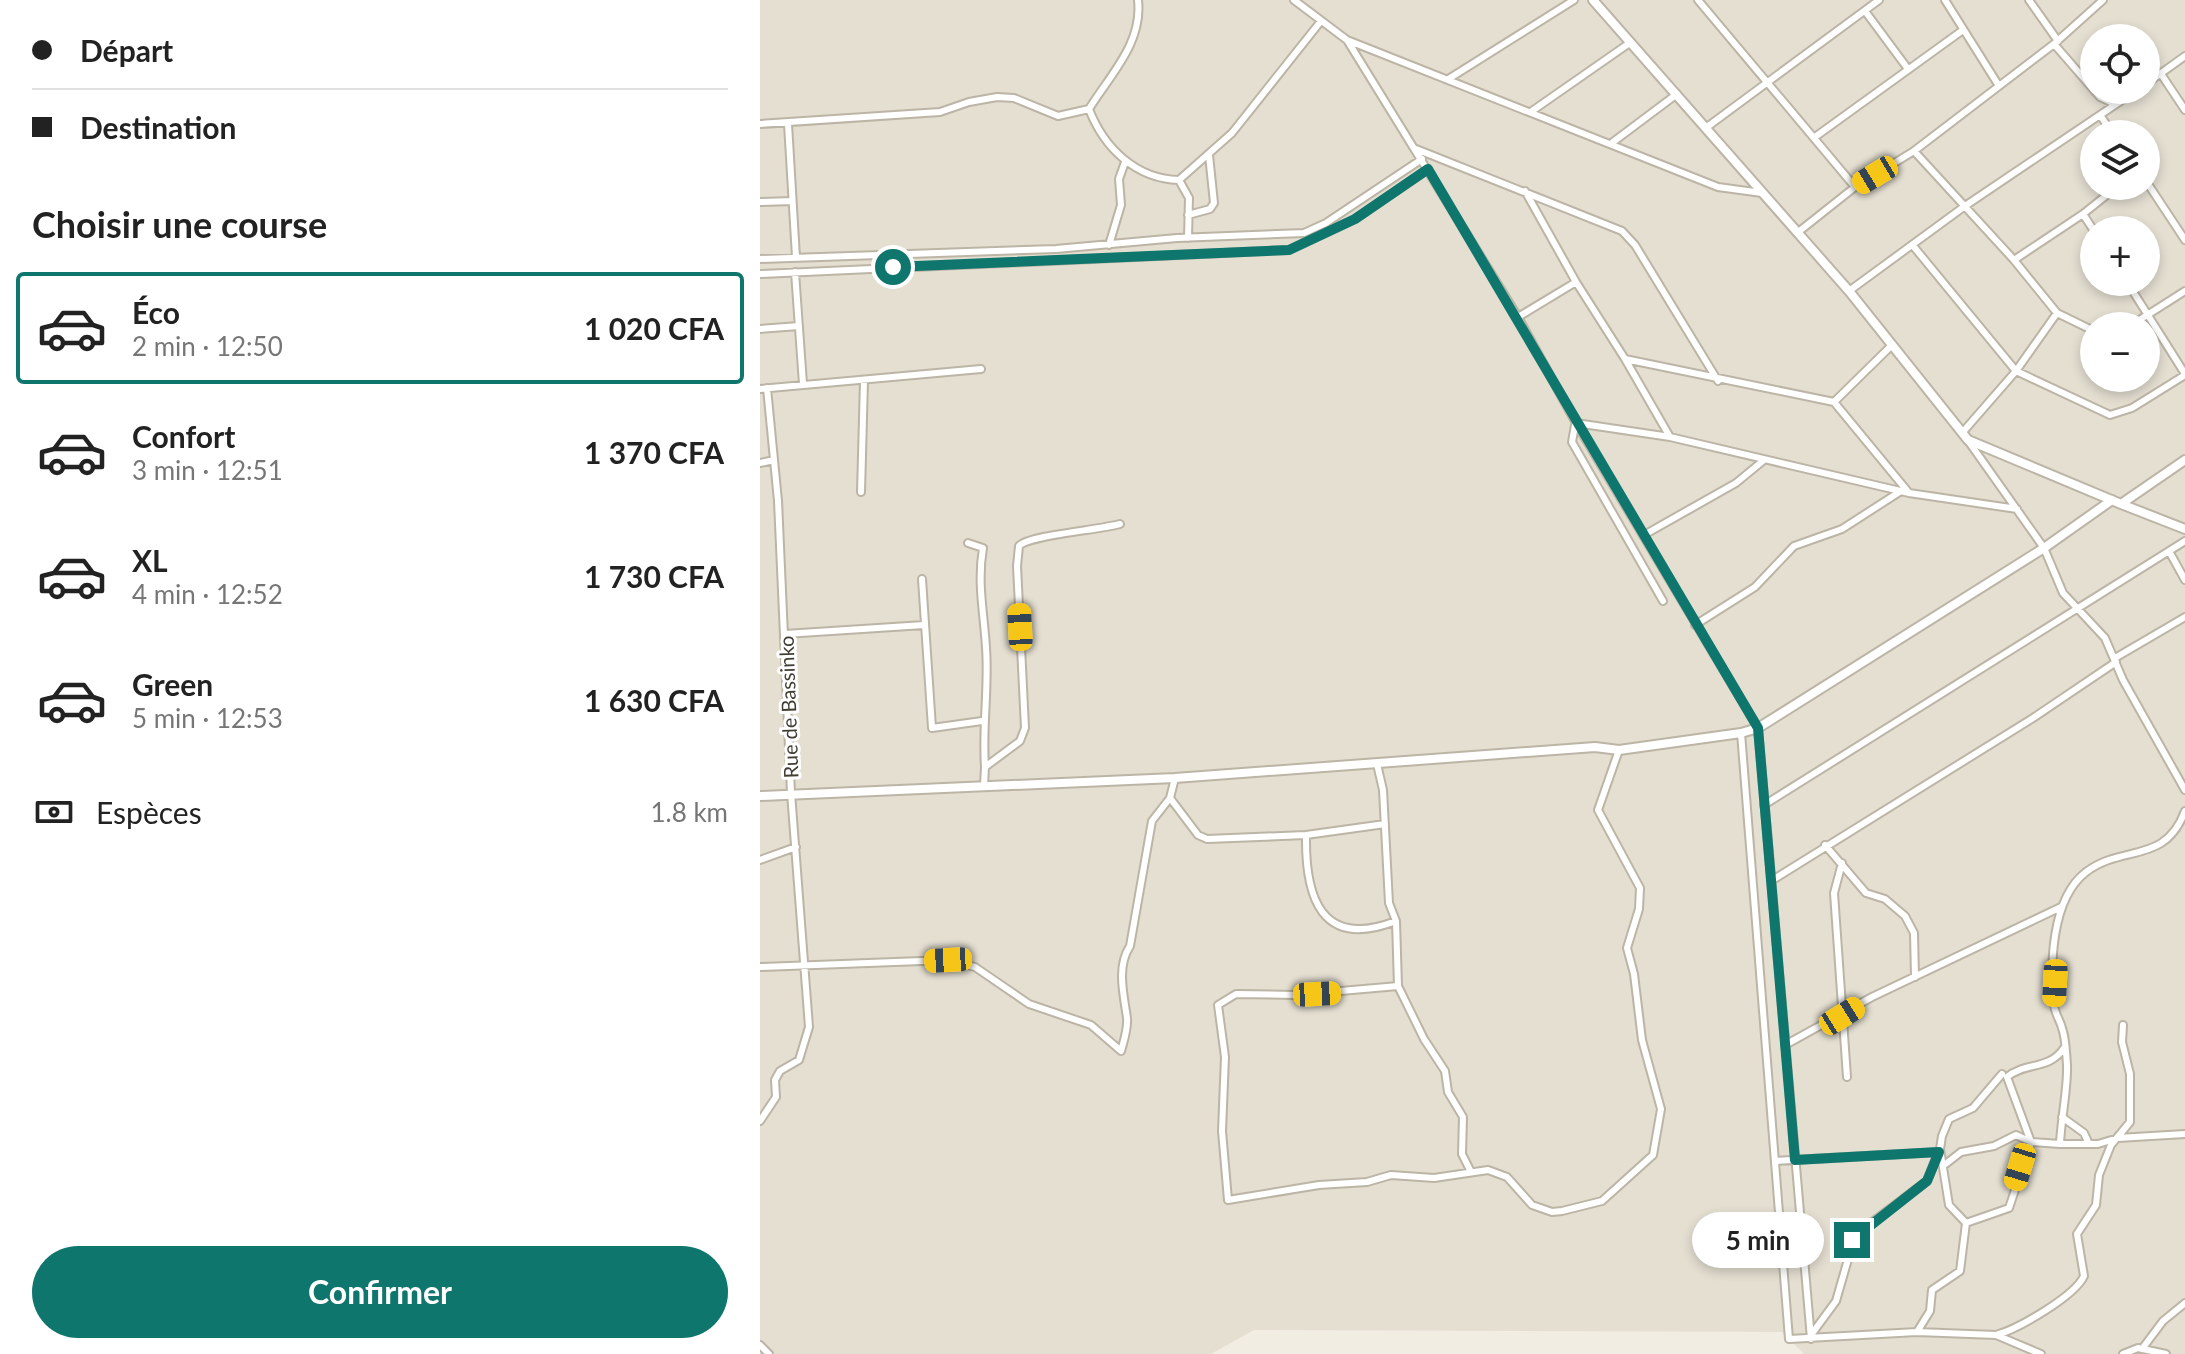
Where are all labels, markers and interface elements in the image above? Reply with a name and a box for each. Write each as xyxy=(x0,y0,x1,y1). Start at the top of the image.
map controls xyxy=(2080,24,2160,392)
button: locate xyxy=(2080,24,2160,104)
text: Départ xyxy=(80,32,173,68)
text: Destination xyxy=(80,109,237,145)
button: layers xyxy=(2080,120,2160,200)
car xyxy=(1848,152,1902,198)
text: Choisir une course xyxy=(32,202,327,246)
button: + xyxy=(2080,216,2160,296)
route start xyxy=(875,249,911,285)
icon: car xyxy=(36,292,108,364)
text: Éco xyxy=(132,294,180,330)
text: 1 020 CFA xyxy=(584,310,724,346)
button: − xyxy=(2080,312,2160,392)
text: 2 min · 12:50 xyxy=(132,330,283,362)
icon: car xyxy=(36,416,108,488)
text: Confort xyxy=(132,418,235,454)
text: 1 370 CFA xyxy=(584,434,724,470)
text: 3 min · 12:51 xyxy=(132,454,283,486)
icon: car xyxy=(36,540,108,612)
text: XL xyxy=(132,542,168,578)
text: 1 730 CFA xyxy=(584,558,724,594)
text: 4 min · 12:52 xyxy=(132,578,283,610)
car xyxy=(1007,602,1033,652)
street label: Rue de Bassinko xyxy=(774,635,802,779)
icon: car xyxy=(36,664,108,736)
text: Green xyxy=(132,666,213,702)
text: 1 630 CFA xyxy=(584,682,724,718)
text: 5 min · 12:53 xyxy=(132,702,283,734)
icon: cash xyxy=(32,790,76,834)
text: Espèces xyxy=(96,794,202,830)
text: 1.8 km xyxy=(650,796,728,828)
car xyxy=(923,947,973,973)
car xyxy=(2042,958,2068,1008)
car xyxy=(1292,981,1342,1007)
car xyxy=(1815,993,1869,1039)
car xyxy=(2002,1141,2038,1193)
callout: 5 min xyxy=(1692,1212,1824,1268)
route end xyxy=(1834,1222,1870,1258)
text: 5 min xyxy=(1726,1224,1790,1256)
button: Confirmer xyxy=(32,1246,728,1338)

